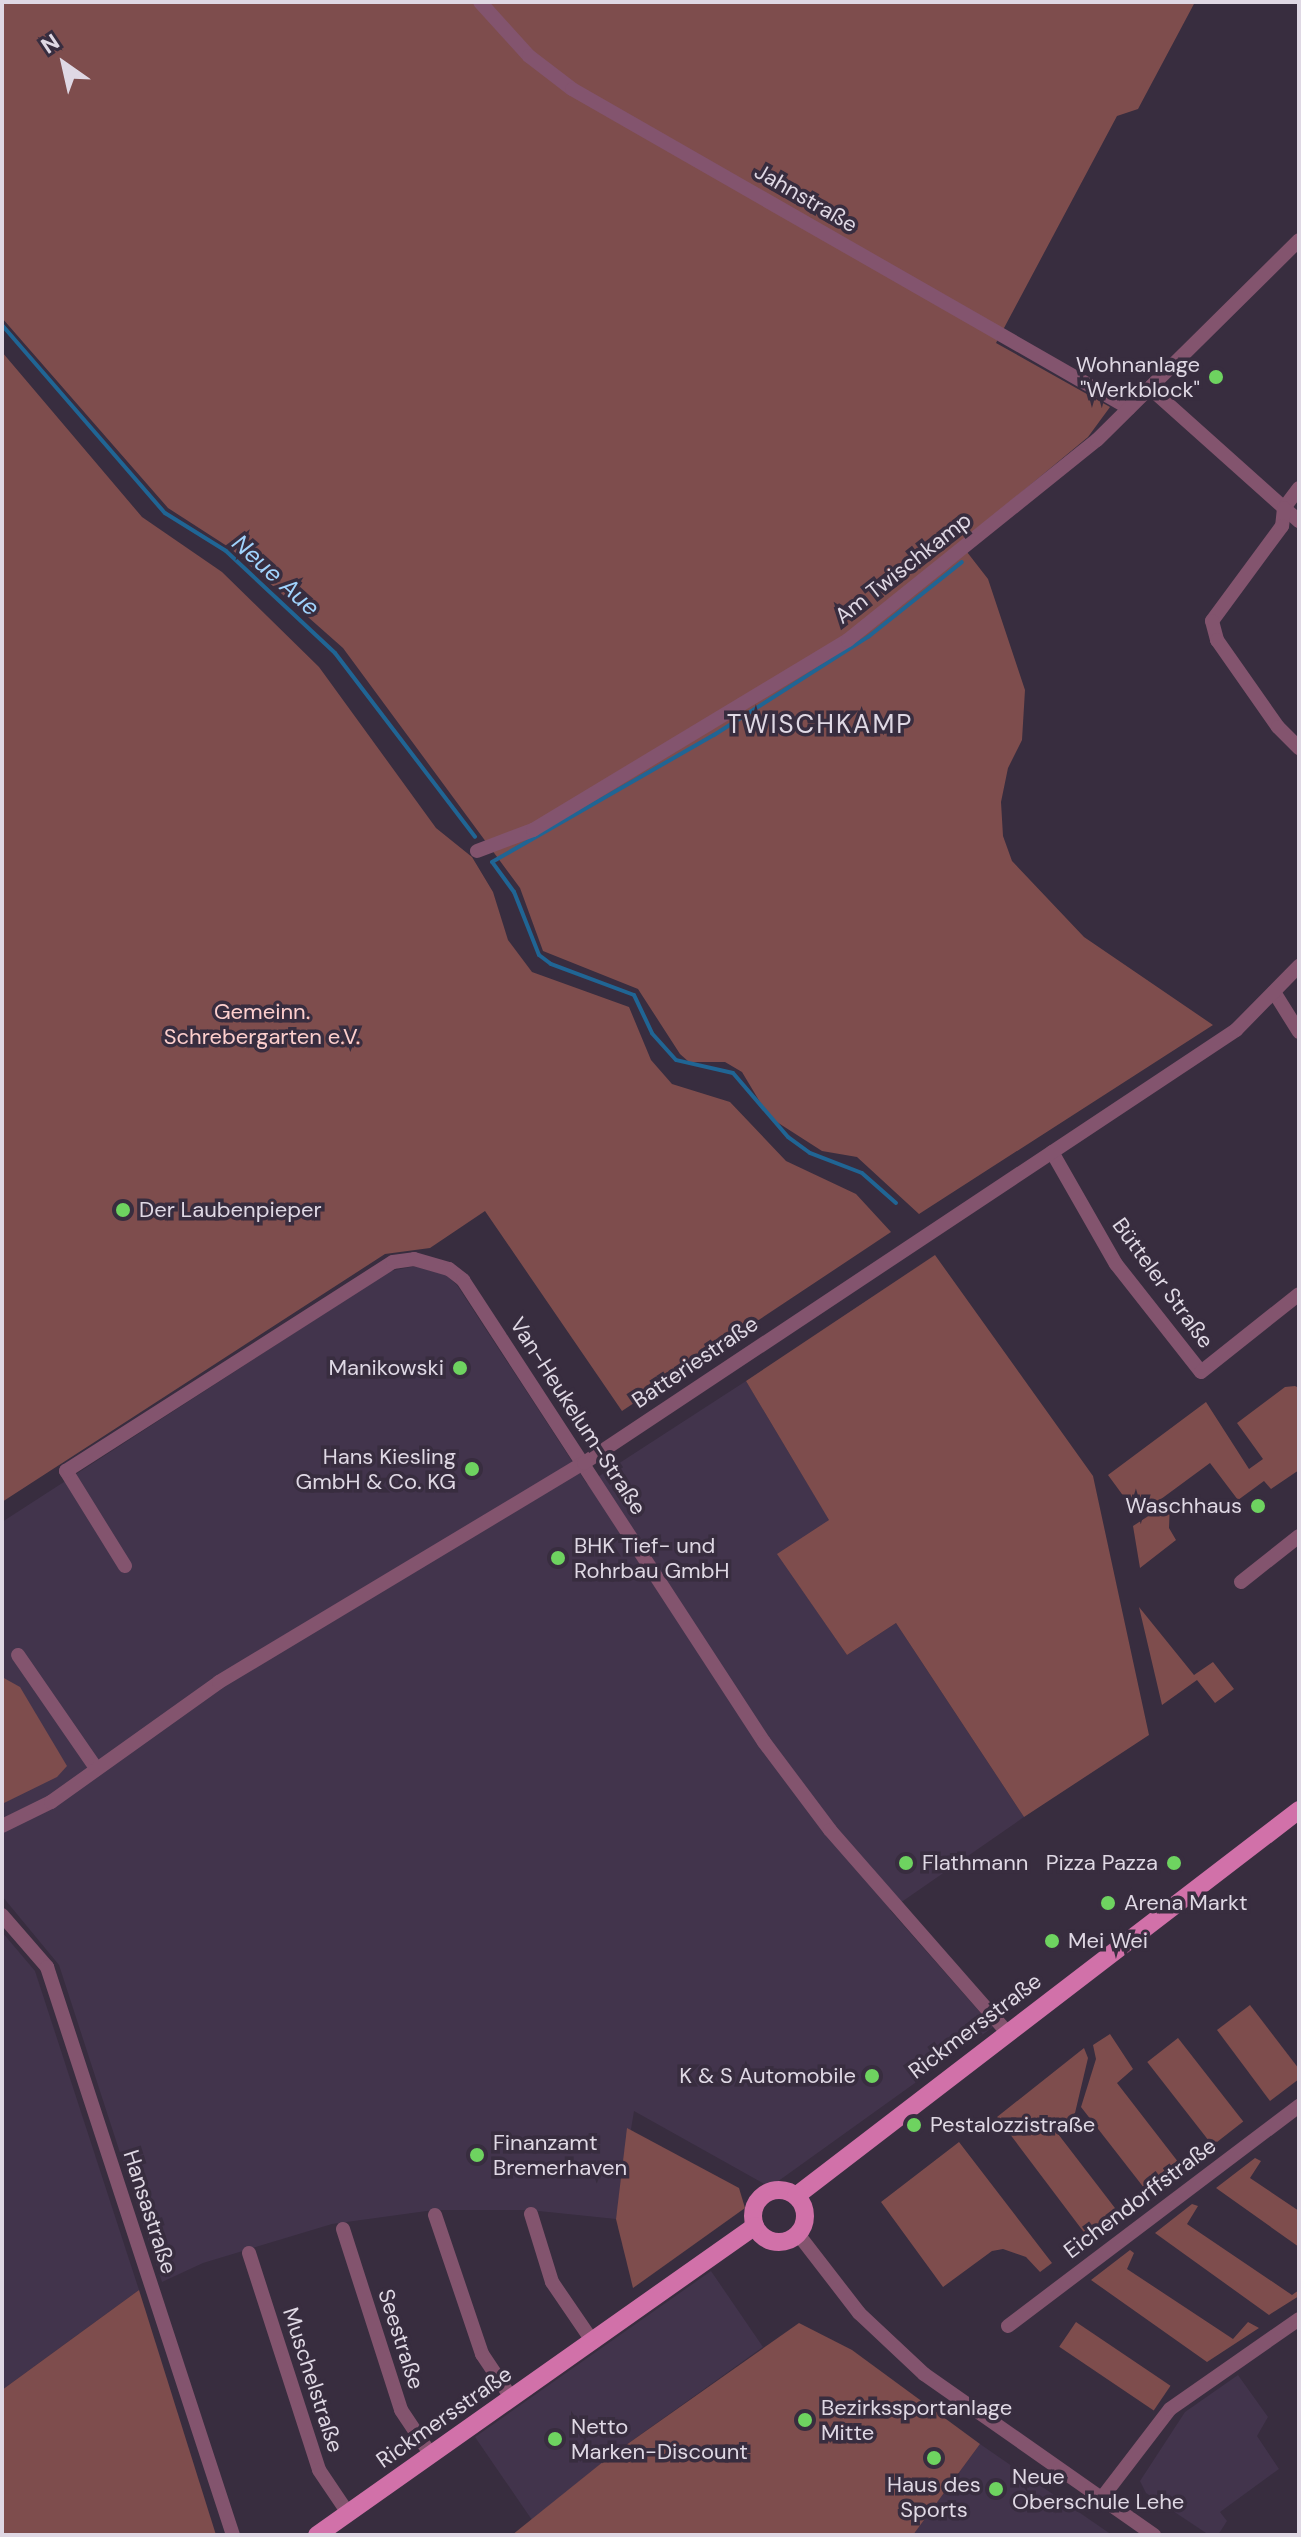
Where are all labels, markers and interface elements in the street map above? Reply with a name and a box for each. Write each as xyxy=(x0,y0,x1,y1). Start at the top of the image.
north arrow xyxy=(24,24,104,104)
text: N xyxy=(36,27,65,60)
street label: Jahnstraße xyxy=(750,158,862,238)
place label: Wohnanlage "Werkblock" xyxy=(1076,351,1200,402)
marker: Wohnanlage "Werkblock" xyxy=(1207,368,1225,386)
street label: Am Twischkamp xyxy=(829,507,977,629)
water label: Neue Aue xyxy=(226,528,326,622)
district label: TWISCHKAMP xyxy=(727,709,913,741)
park label: Gemeinn. Schrebergarten e.V. xyxy=(164,998,360,1050)
place label: Der Laubenpieper xyxy=(139,1197,322,1223)
marker: Der Laubenpieper xyxy=(114,1201,132,1219)
street label: Bütteler Straße xyxy=(1107,1213,1219,1353)
street label: Batteriestraße xyxy=(627,1310,763,1414)
street label: Van-Heukelum-Straße xyxy=(504,1312,652,1520)
place label: Manikowski xyxy=(329,1355,444,1381)
marker: Manikowski xyxy=(451,1359,469,1377)
place label: Hans Kiesling GmbH & Co. KG xyxy=(295,1443,456,1494)
marker: Hans Kiesling GmbH & Co. KG xyxy=(463,1460,481,1478)
place label: Waschhaus xyxy=(1125,1493,1242,1519)
marker: Waschhaus xyxy=(1249,1497,1267,1515)
place label: BHK Tief- und Rohrbau GmbH xyxy=(574,1532,729,1584)
marker: BHK Tief- und Rohrbau GmbH xyxy=(549,1549,567,1567)
place label: Flathmann xyxy=(922,1850,1028,1876)
place label: Pizza Pazza xyxy=(1046,1850,1158,1876)
marker: Flathmann xyxy=(897,1854,915,1872)
marker: Pizza Pazza xyxy=(1165,1854,1183,1872)
place label: Arena Markt xyxy=(1124,1890,1248,1916)
marker: Arena Markt xyxy=(1099,1894,1117,1912)
place label: Mei Wei xyxy=(1068,1928,1148,1954)
marker: Mei Wei xyxy=(1043,1932,1061,1950)
street label: Rickmersstraße xyxy=(903,1968,1047,2084)
place label: K & S Automobile xyxy=(679,2063,856,2089)
marker: K & S Automobile xyxy=(863,2067,881,2085)
place label: Pestalozzistraße xyxy=(930,2112,1095,2138)
marker: Pestalozzistraße xyxy=(905,2116,923,2134)
place label: Finanzamt Bremerhaven xyxy=(493,2129,627,2180)
street label: Eichendorffstraße xyxy=(1059,2132,1221,2264)
marker: Finanzamt Bremerhaven xyxy=(468,2146,486,2164)
street label: Hansastraße xyxy=(118,2147,182,2277)
street label: Seestraße xyxy=(372,2286,430,2392)
street label: Muschelstraße xyxy=(277,2304,349,2456)
street label: Rickmersstraße xyxy=(371,2360,517,2474)
place label: Bezirkssportanlage Mitte xyxy=(821,2394,1012,2446)
marker: Bezirkssportanlage Mitte xyxy=(796,2411,814,2429)
place label: Netto Marken-Discount xyxy=(571,2413,748,2464)
marker: Netto Marken-Discount xyxy=(546,2430,564,2448)
marker: Haus des Sports xyxy=(925,2449,943,2467)
place label: Neue Oberschule Lehe xyxy=(1012,2463,1184,2514)
place label: Haus des Sports xyxy=(887,2471,981,2522)
marker: Neue Oberschule Lehe xyxy=(987,2480,1005,2498)

